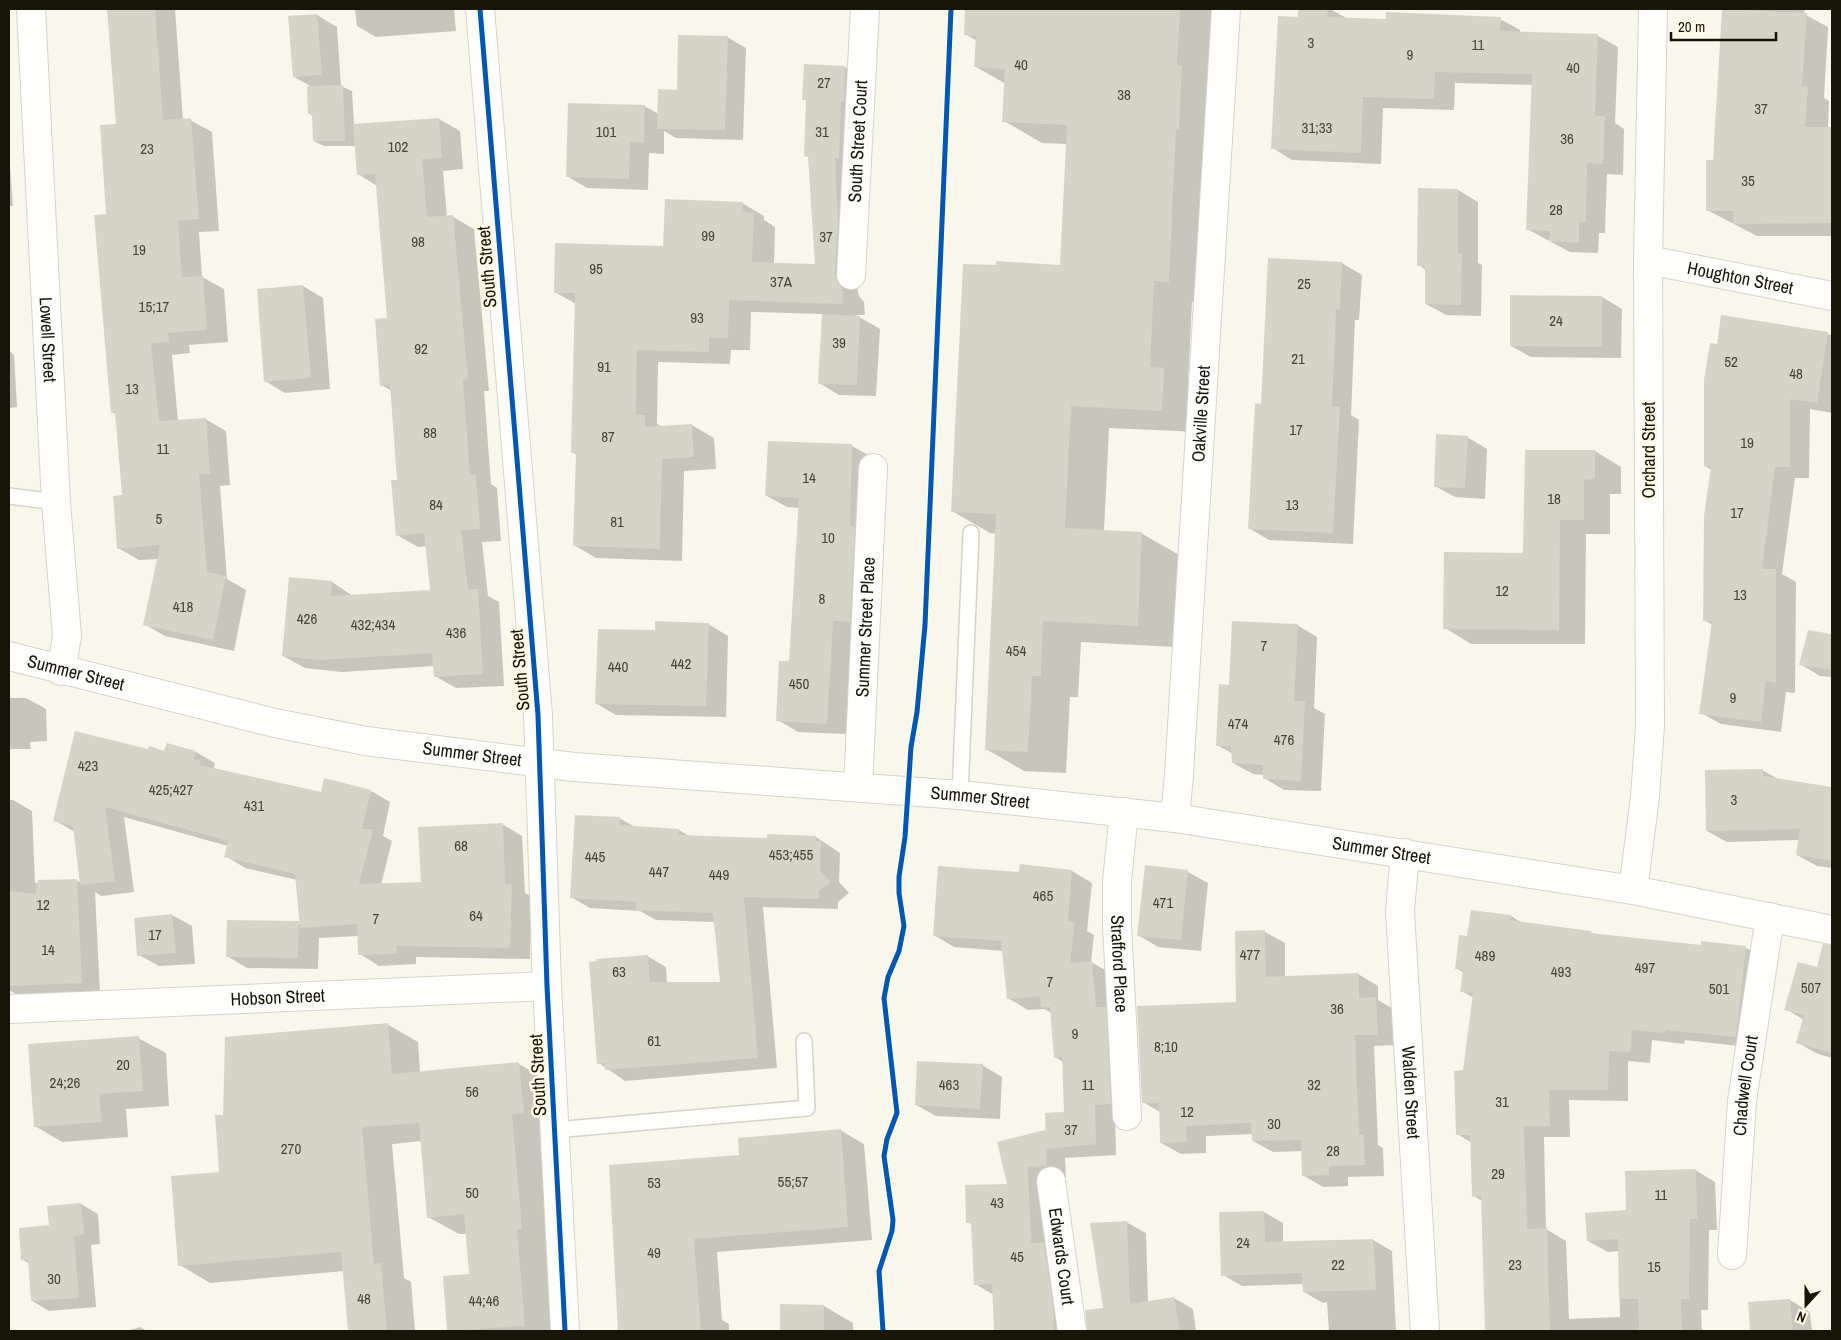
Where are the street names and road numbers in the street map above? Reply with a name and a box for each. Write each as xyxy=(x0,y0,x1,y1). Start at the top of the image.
street label: South Street Court xyxy=(842,79,873,203)
street label: South Street xyxy=(470,225,503,309)
street label: Houghton Street xyxy=(1685,255,1796,300)
street label: Lowell Street xyxy=(34,296,63,383)
street label: Oakville Street xyxy=(1185,365,1216,463)
street label: Orchard Street xyxy=(1636,402,1661,498)
street label: Summer Street Place xyxy=(849,556,881,698)
street label: South Street xyxy=(503,628,536,712)
street label: Summer Street xyxy=(25,648,127,697)
street label: Summer Street xyxy=(421,735,523,772)
street label: Summer Street xyxy=(930,780,1031,814)
street label: Summer Street xyxy=(1331,830,1433,870)
street label: Strafford Place xyxy=(1105,915,1135,1013)
street label: Hobson Street xyxy=(230,983,325,1012)
street label: South Street xyxy=(523,1033,552,1117)
street label: Chadwell Court xyxy=(1727,1034,1764,1137)
street label: Walden Street xyxy=(1396,1045,1427,1140)
street label: Edwards Court xyxy=(1043,1206,1081,1306)

